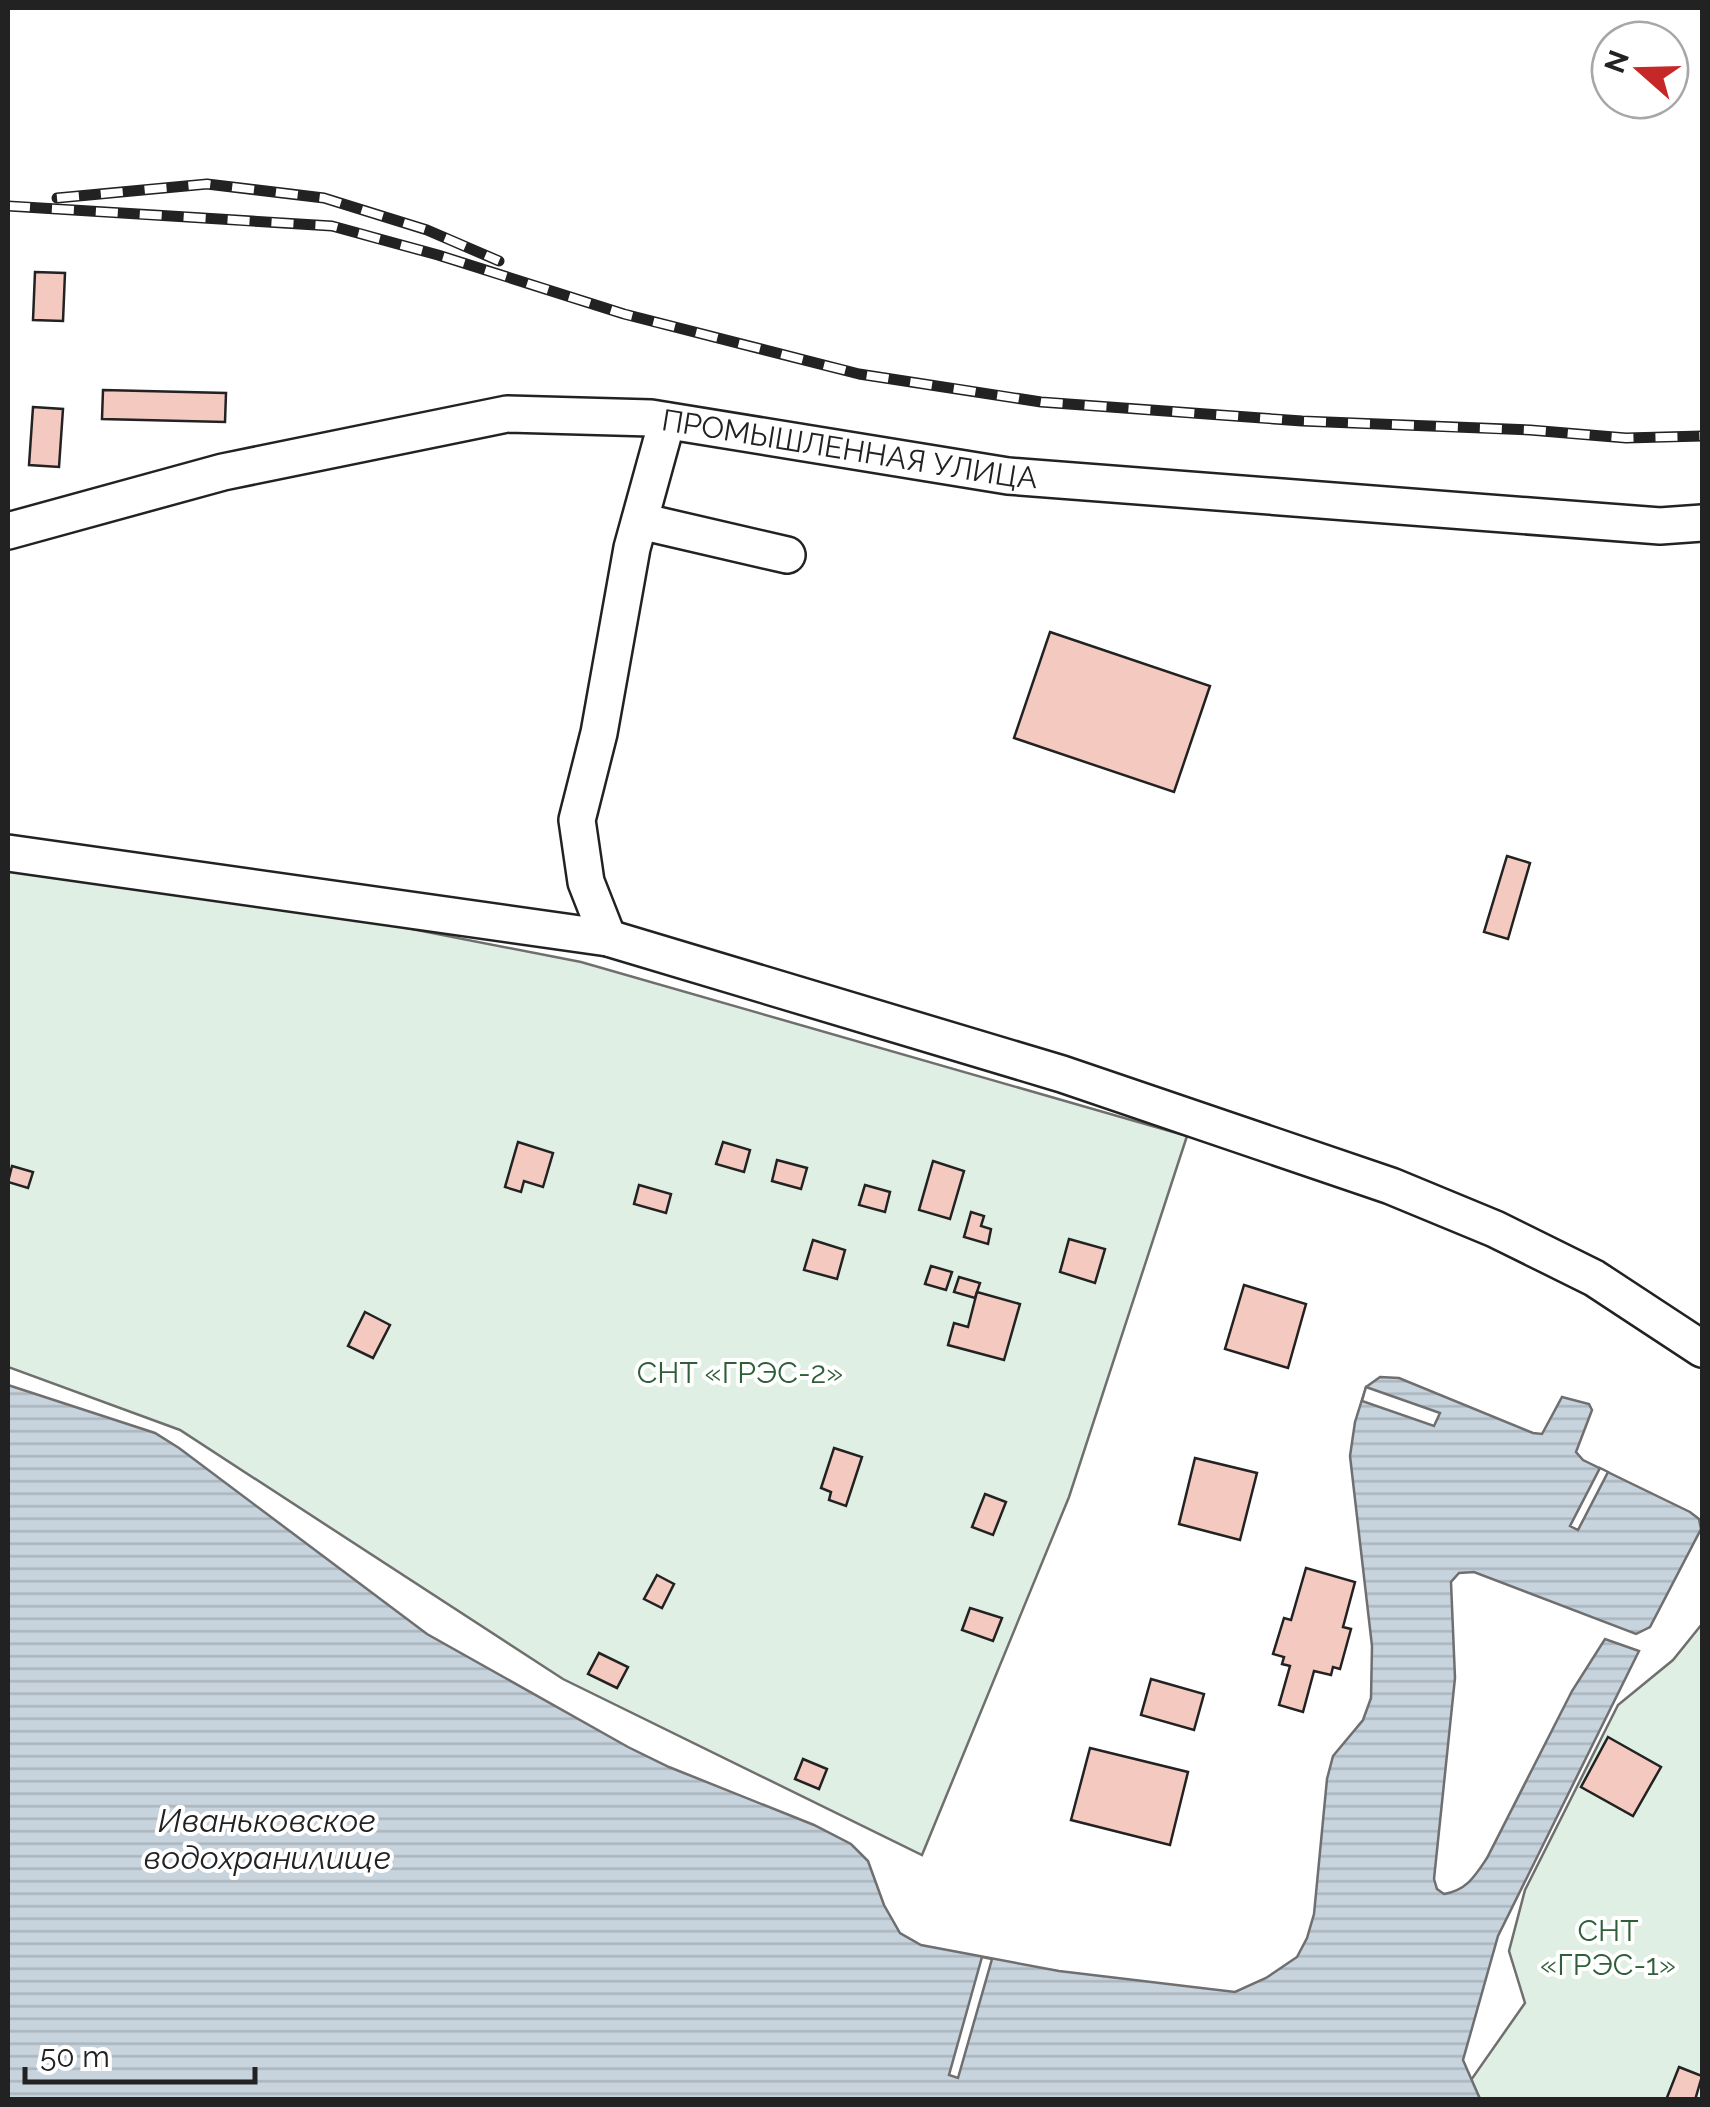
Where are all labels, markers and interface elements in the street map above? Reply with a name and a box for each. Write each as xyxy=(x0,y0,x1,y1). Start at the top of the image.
north arrow xyxy=(1590,20,1690,120)
text: N xyxy=(1598,46,1636,77)
street label: ПРОМЫШЛЕННАЯ УЛИЦА xyxy=(659,402,1039,495)
park label: СНТ «ГРЭС-2» xyxy=(637,1355,843,1390)
water label: Иваньковское водохранилище xyxy=(143,1802,391,1876)
park label: СНТ «ГРЭС-1» xyxy=(1540,1913,1676,1982)
scale bar xyxy=(25,2022,255,2084)
text: 50 m xyxy=(40,2039,110,2074)

